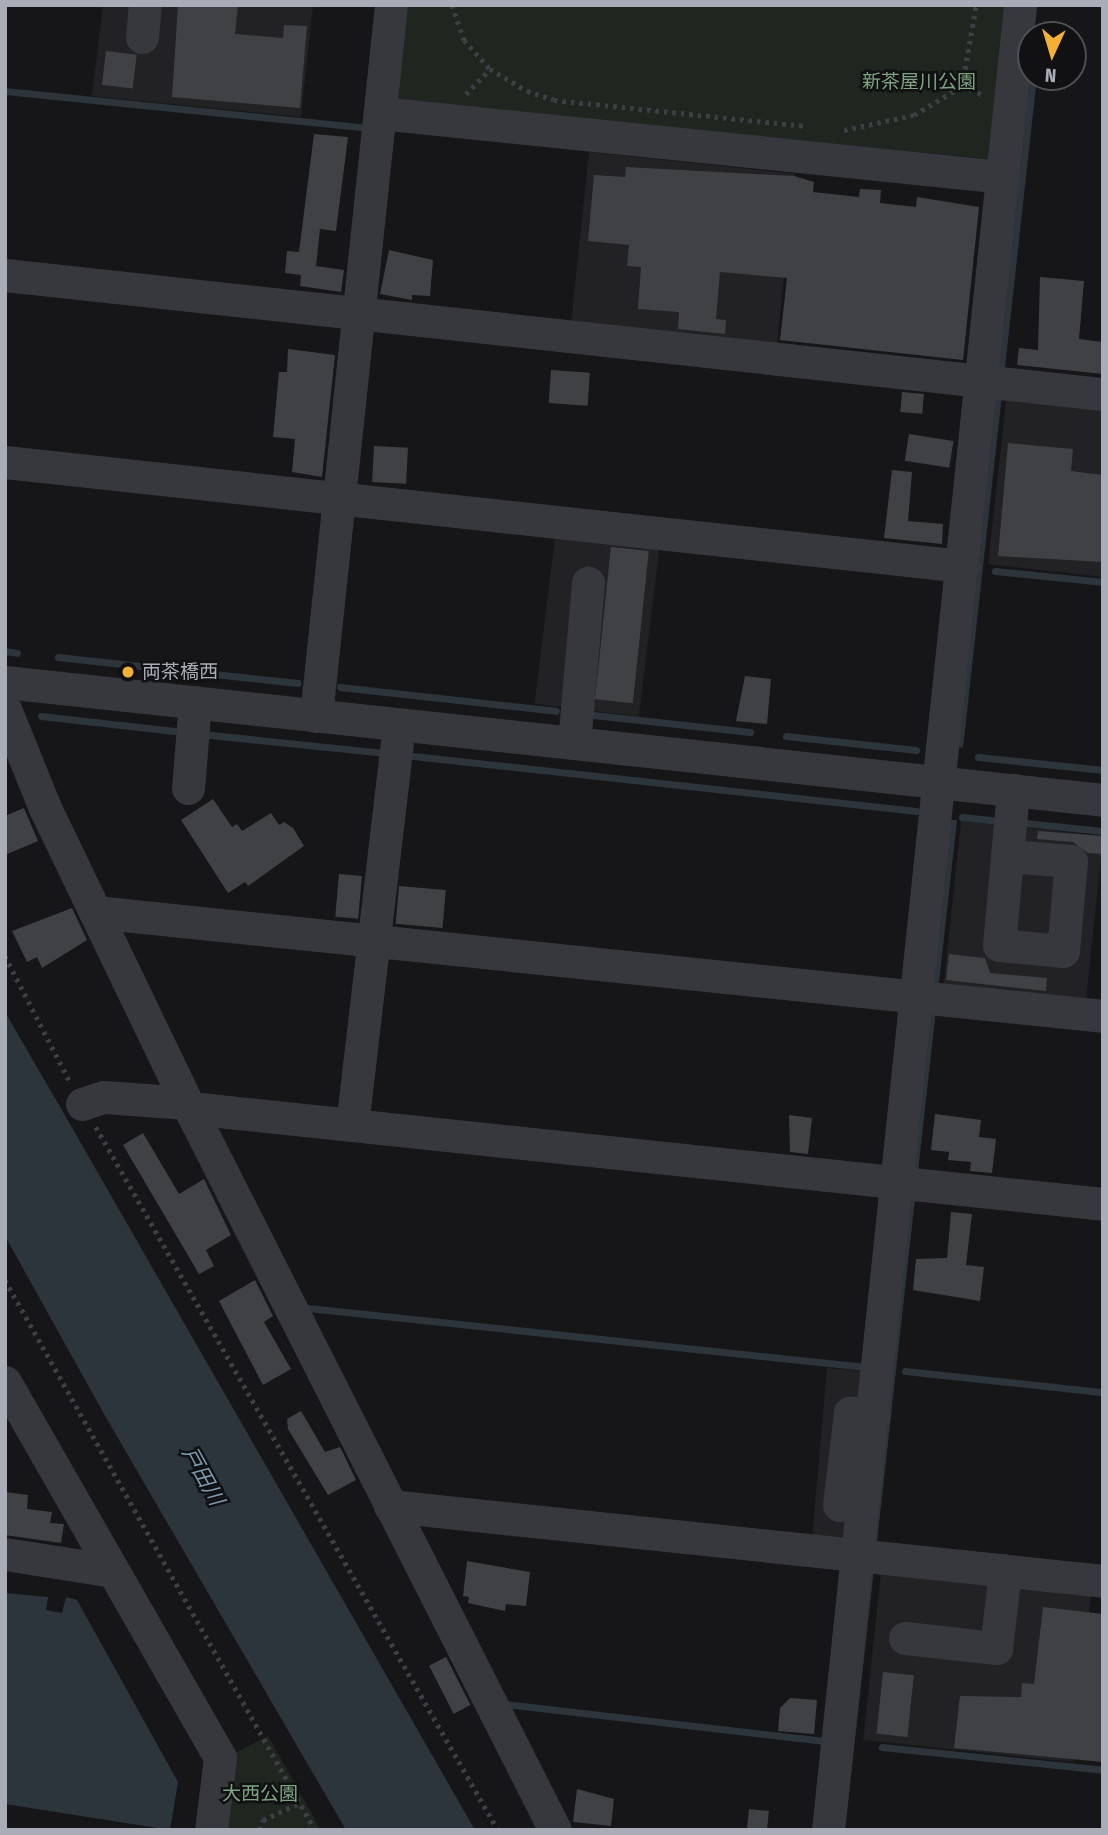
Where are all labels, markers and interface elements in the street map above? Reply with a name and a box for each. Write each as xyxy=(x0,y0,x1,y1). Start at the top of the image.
north arrow xyxy=(1017,21,1087,91)
text: N xyxy=(1044,64,1057,87)
park label: 新茶屋川公園 xyxy=(862,71,976,93)
place label: 両茶橋西 xyxy=(142,661,218,683)
marker: 両茶橋西 xyxy=(120,664,136,680)
water label: 戸田川 xyxy=(177,1442,229,1510)
park label: 大西公園 xyxy=(222,1783,298,1805)

